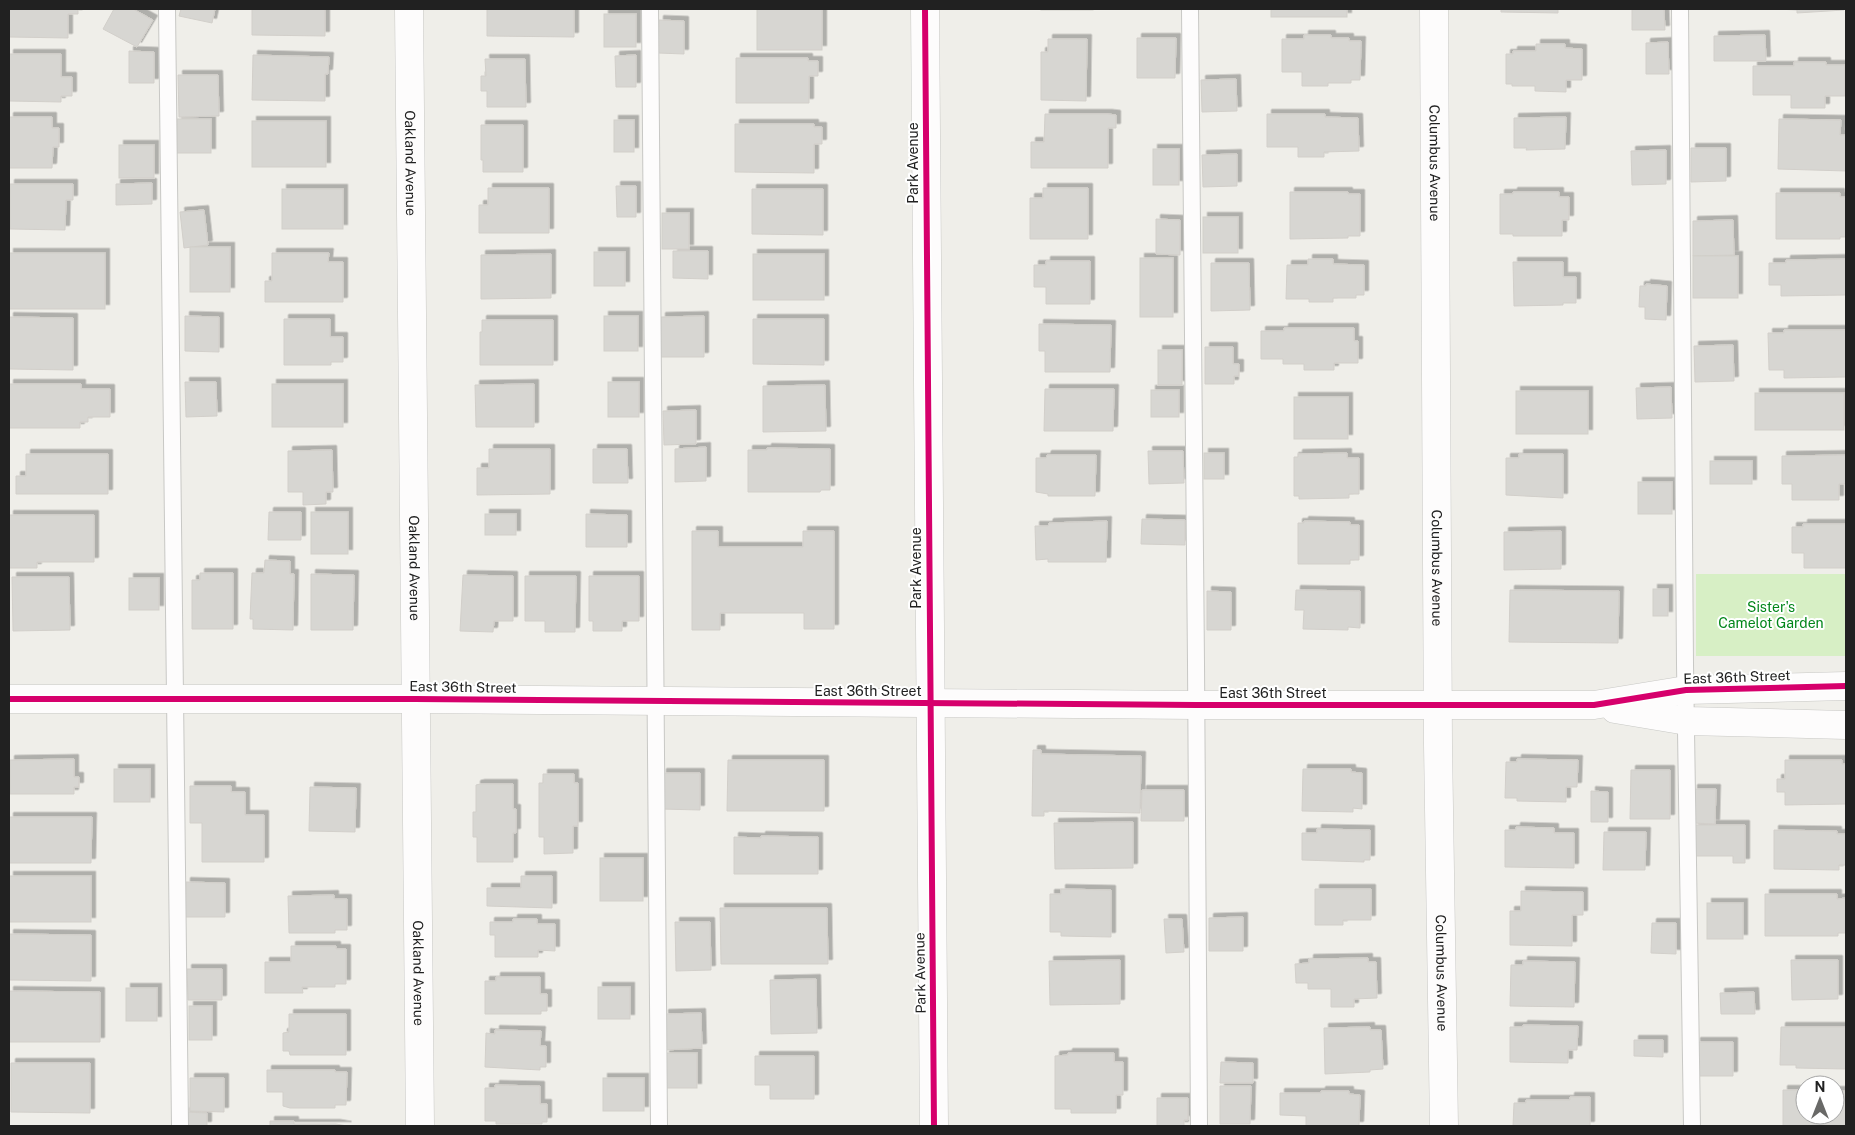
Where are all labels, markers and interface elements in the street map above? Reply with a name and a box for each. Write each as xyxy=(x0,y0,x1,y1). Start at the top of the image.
street label: Columbus Avenue xyxy=(1427,104,1443,222)
street label: Oakland Avenue xyxy=(402,110,419,216)
street label: Park Avenue xyxy=(905,122,921,204)
street label: Columbus Avenue xyxy=(1429,509,1445,627)
street label: Oakland Avenue xyxy=(406,515,423,621)
street label: Park Avenue xyxy=(908,527,924,609)
park label: Sister's Camelot Garden xyxy=(1718,599,1824,631)
street label: East 36th Street xyxy=(1683,667,1791,687)
street label: East 36th Street xyxy=(409,678,517,696)
street label: East 36th Street xyxy=(814,683,922,699)
street label: East 36th Street xyxy=(1219,685,1327,701)
street label: Columbus Avenue xyxy=(1433,914,1451,1032)
street label: Oakland Avenue xyxy=(410,920,427,1026)
street label: Park Avenue xyxy=(911,932,929,1014)
north arrow xyxy=(1795,1075,1845,1125)
text: N xyxy=(1815,1079,1825,1095)

